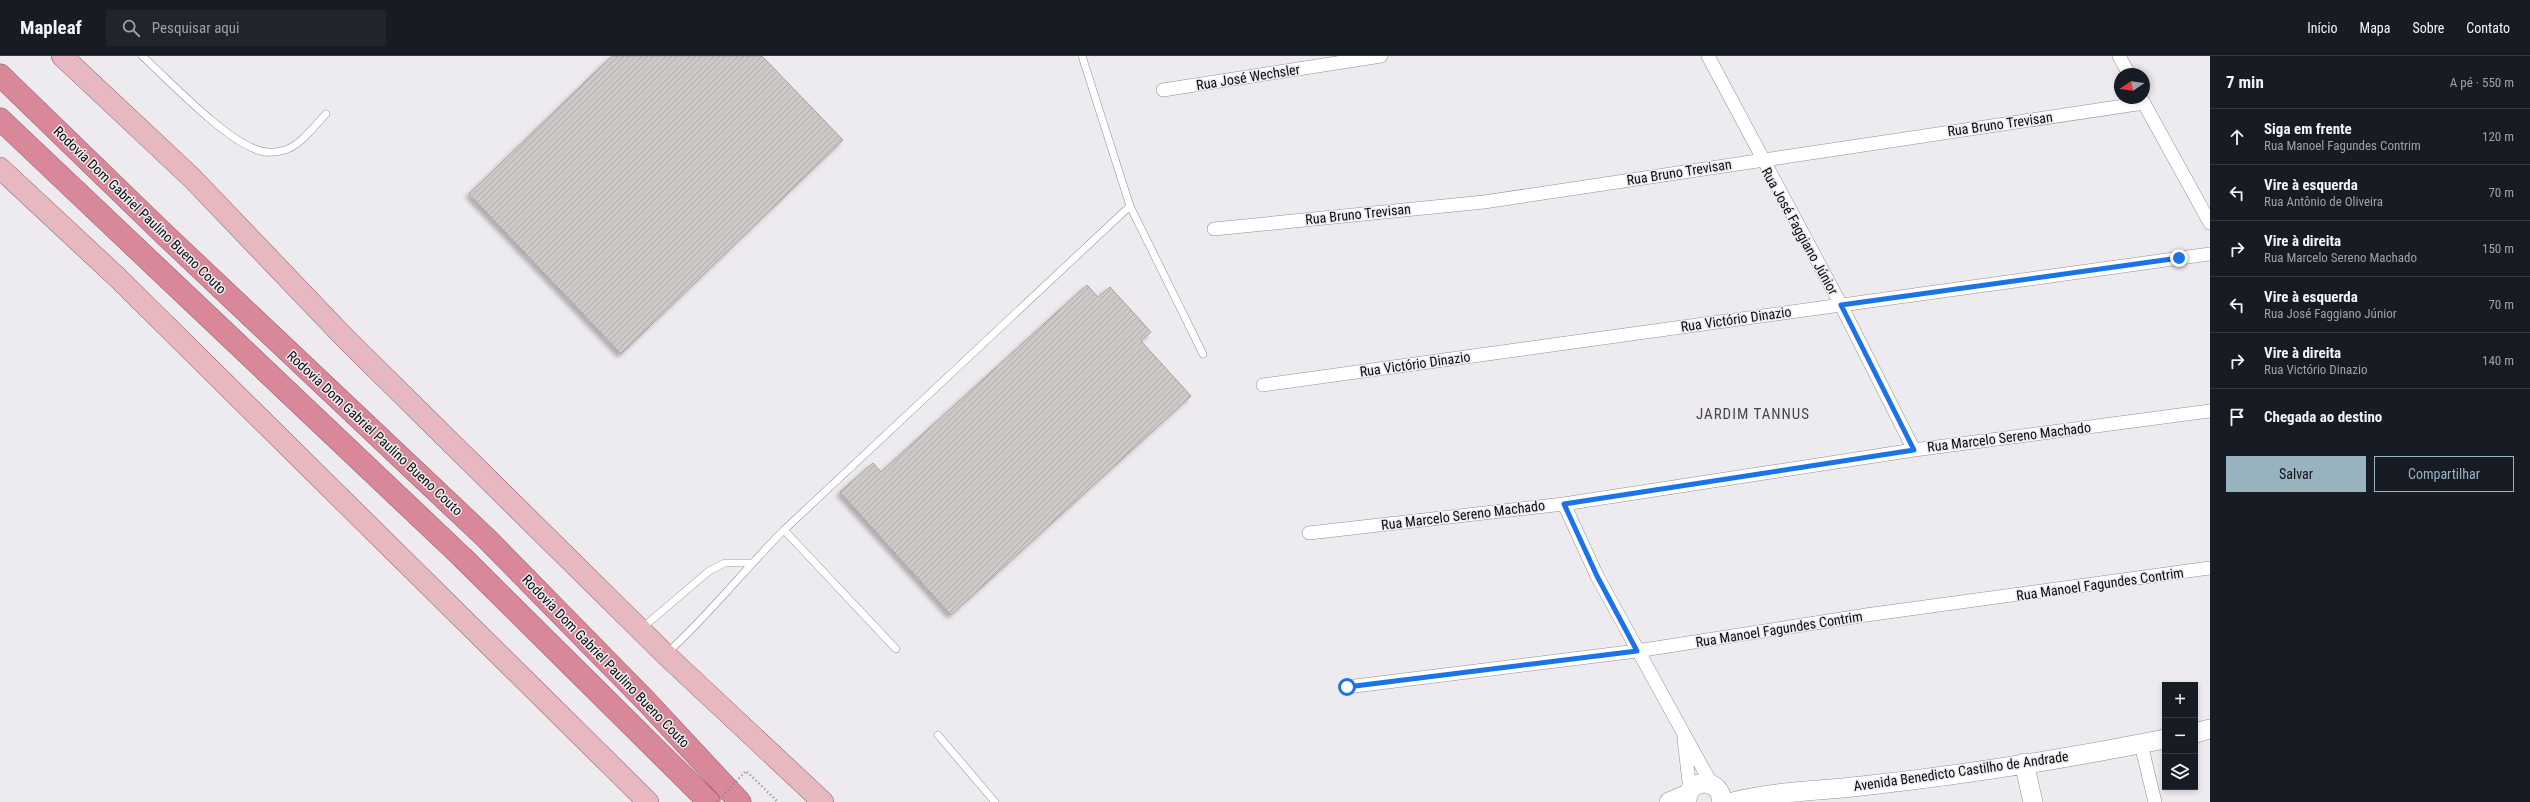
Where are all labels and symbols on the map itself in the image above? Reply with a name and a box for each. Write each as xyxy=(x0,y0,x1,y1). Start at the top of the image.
street label: Rua José Wechsler xyxy=(1195,61,1301,93)
north arrow xyxy=(2114,68,2150,104)
street label: Rua Bruno Trevisan xyxy=(1946,109,2054,139)
street label: Rodovia Dom Gabriel Paulino Bueno Couto xyxy=(50,123,230,297)
street label: Rua Bruno Trevisan xyxy=(1625,156,1733,188)
street label: Rua José Faggiano Júnior xyxy=(1758,165,1842,297)
street label: Rua Bruno Trevisan xyxy=(1304,201,1412,227)
route end xyxy=(2170,249,2188,267)
street label: Rua Victório Dinazio xyxy=(1680,303,1792,335)
street label: Rodovia Dom Gabriel Paulino Bueno Couto xyxy=(284,347,466,519)
street label: Rua Victório Dinazio xyxy=(1359,348,1471,380)
district label: JARDIM TANNUS xyxy=(1696,405,1810,423)
street label: Rua Marcelo Sereno Machado xyxy=(1926,419,2092,455)
street label: Rua Marcelo Sereno Machado xyxy=(1380,497,1546,533)
street label: Rua Manoel Fagundes Contrim xyxy=(2015,564,2185,604)
street label: Rodovia Dom Gabriel Paulino Bueno Couto xyxy=(519,571,693,751)
street label: Rua Manoel Fagundes Contrim xyxy=(1694,608,1864,650)
route start xyxy=(1338,678,1356,696)
street label: Avenida Benedicto Castilho de Andrade xyxy=(1853,748,2070,794)

